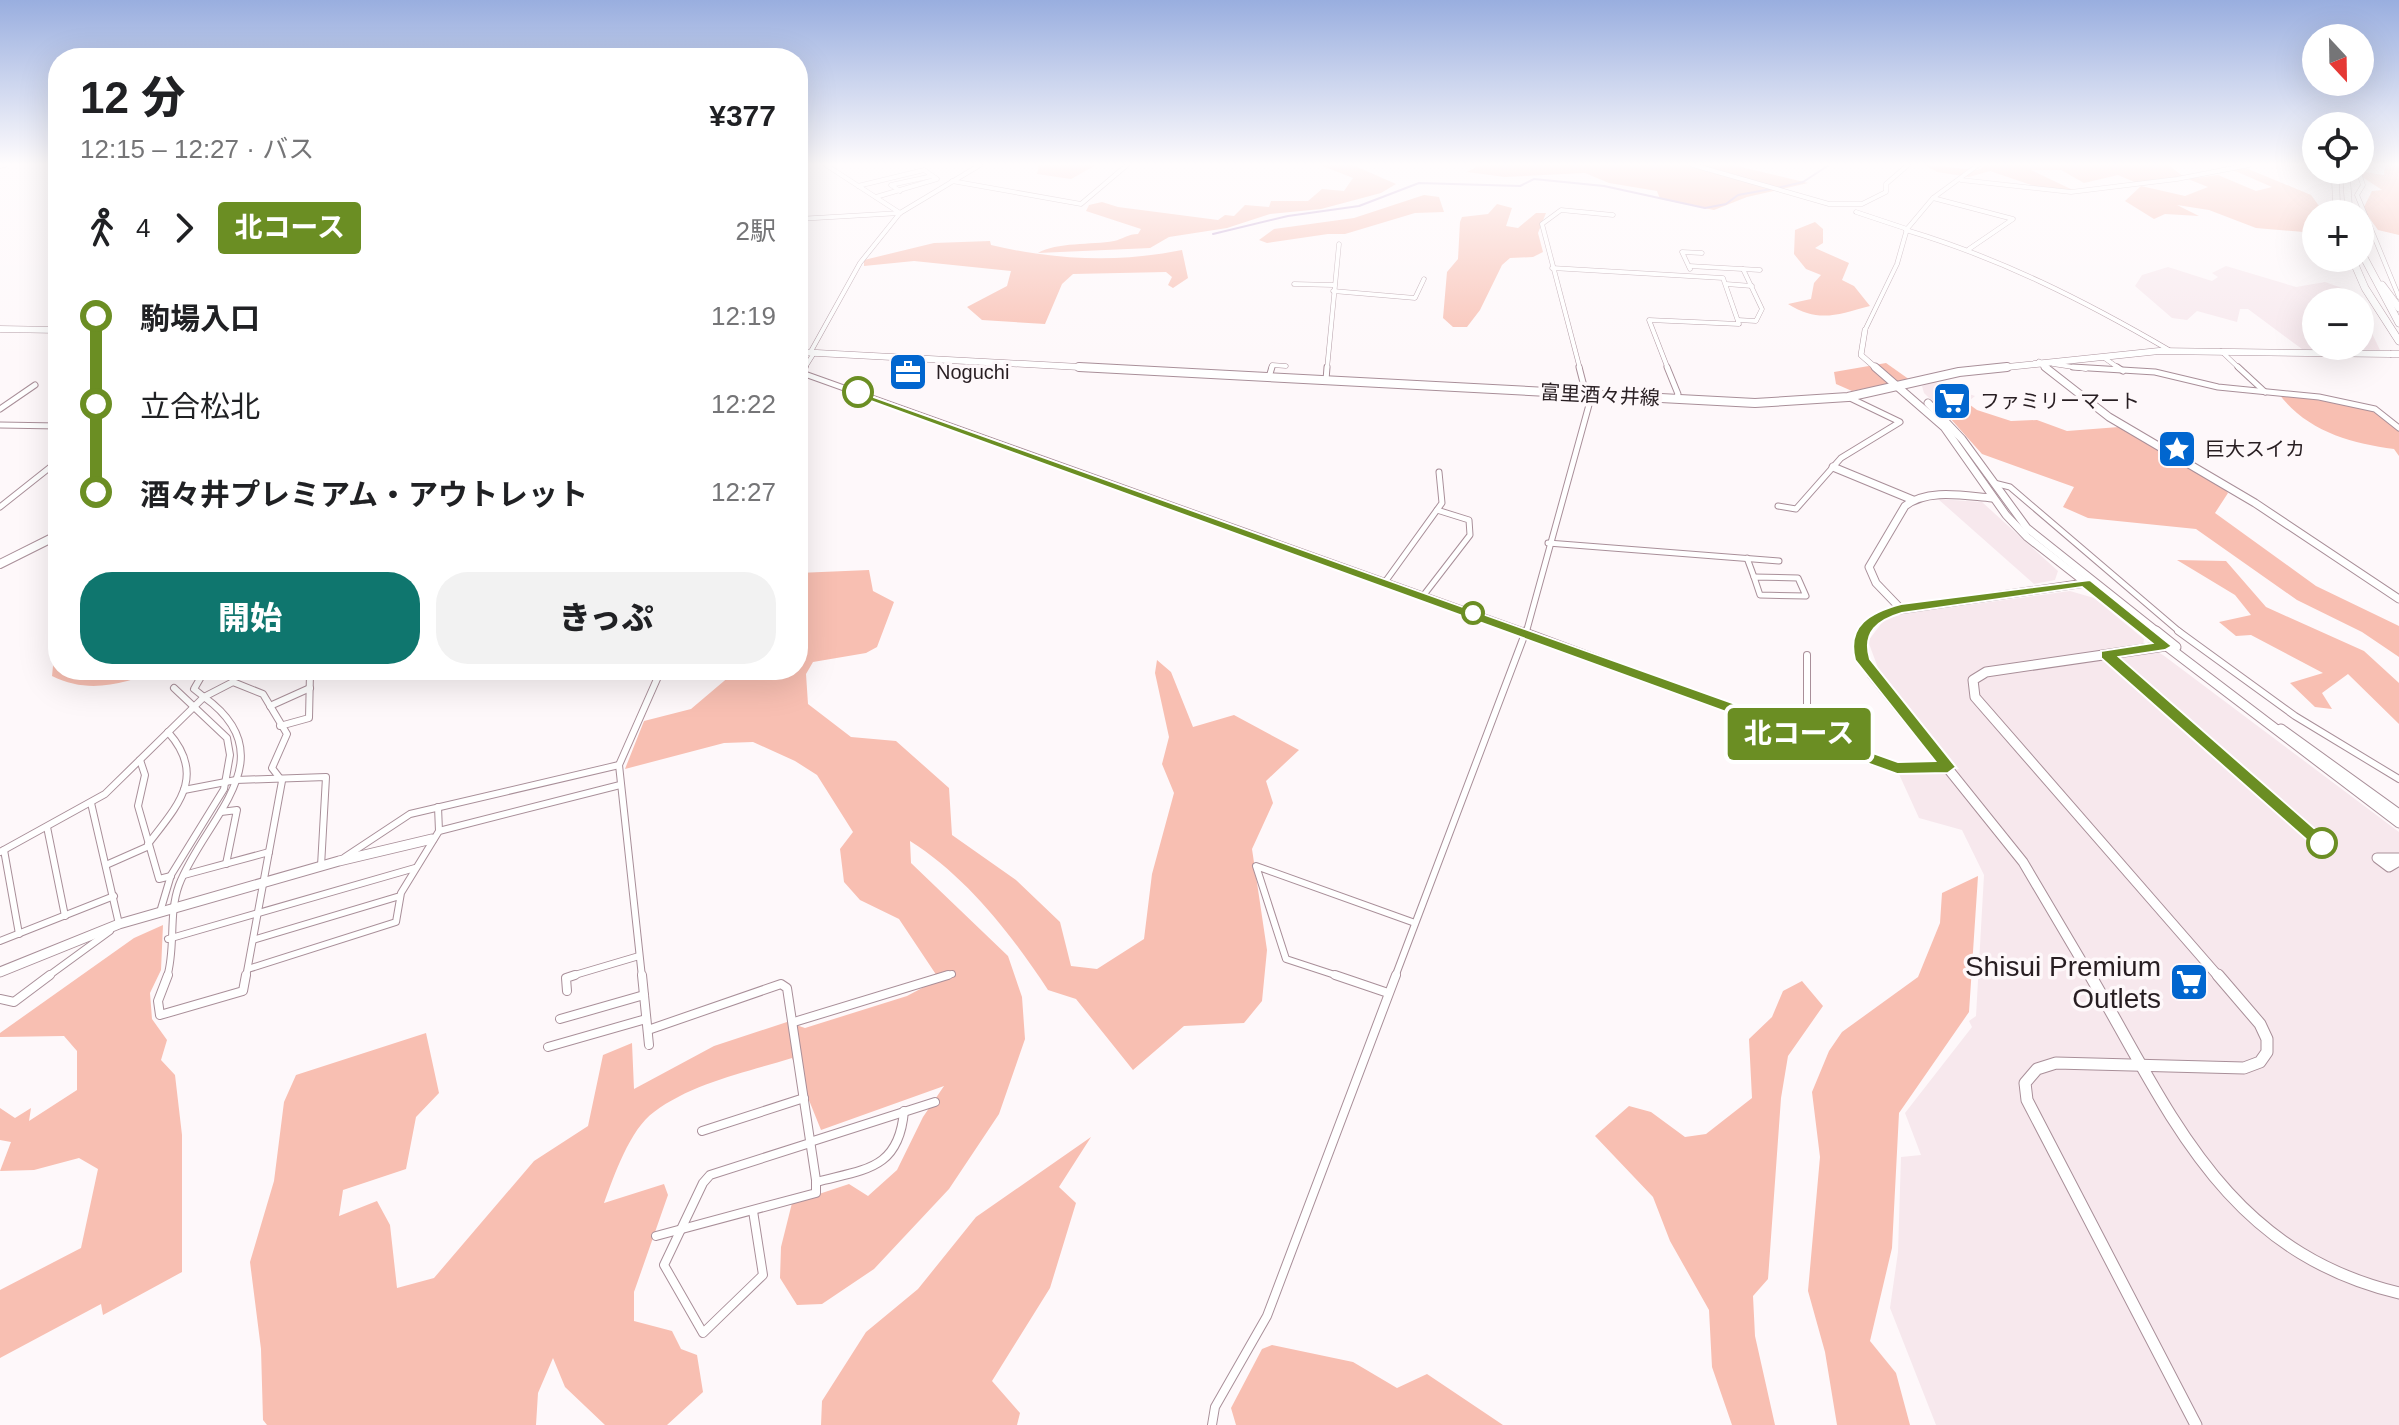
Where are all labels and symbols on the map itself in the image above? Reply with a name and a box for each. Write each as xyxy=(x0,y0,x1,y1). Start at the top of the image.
north arrow xyxy=(2302,24,2374,96)
office icon: Noguchi xyxy=(887,351,929,393)
place label: Noguchi xyxy=(936,361,1009,383)
unlabelled marker xyxy=(843,377,873,407)
supermarket icon: ファミリーマート xyxy=(1931,380,1973,422)
street label: 富里酒々井線 xyxy=(1540,381,1660,409)
place label: ファミリーマート xyxy=(1980,390,2140,412)
place icon: 巨大スイカ xyxy=(2156,428,2198,470)
place label: 巨大スイカ xyxy=(2205,438,2305,460)
unlabelled marker xyxy=(1462,602,1484,624)
line badge: 北コース xyxy=(1743,708,1855,760)
unlabelled marker xyxy=(2307,828,2337,858)
place label: Shisui Premium Outlets xyxy=(1965,951,2161,1014)
supermarket icon: Shisui Premium Outlets xyxy=(2168,961,2210,1003)

